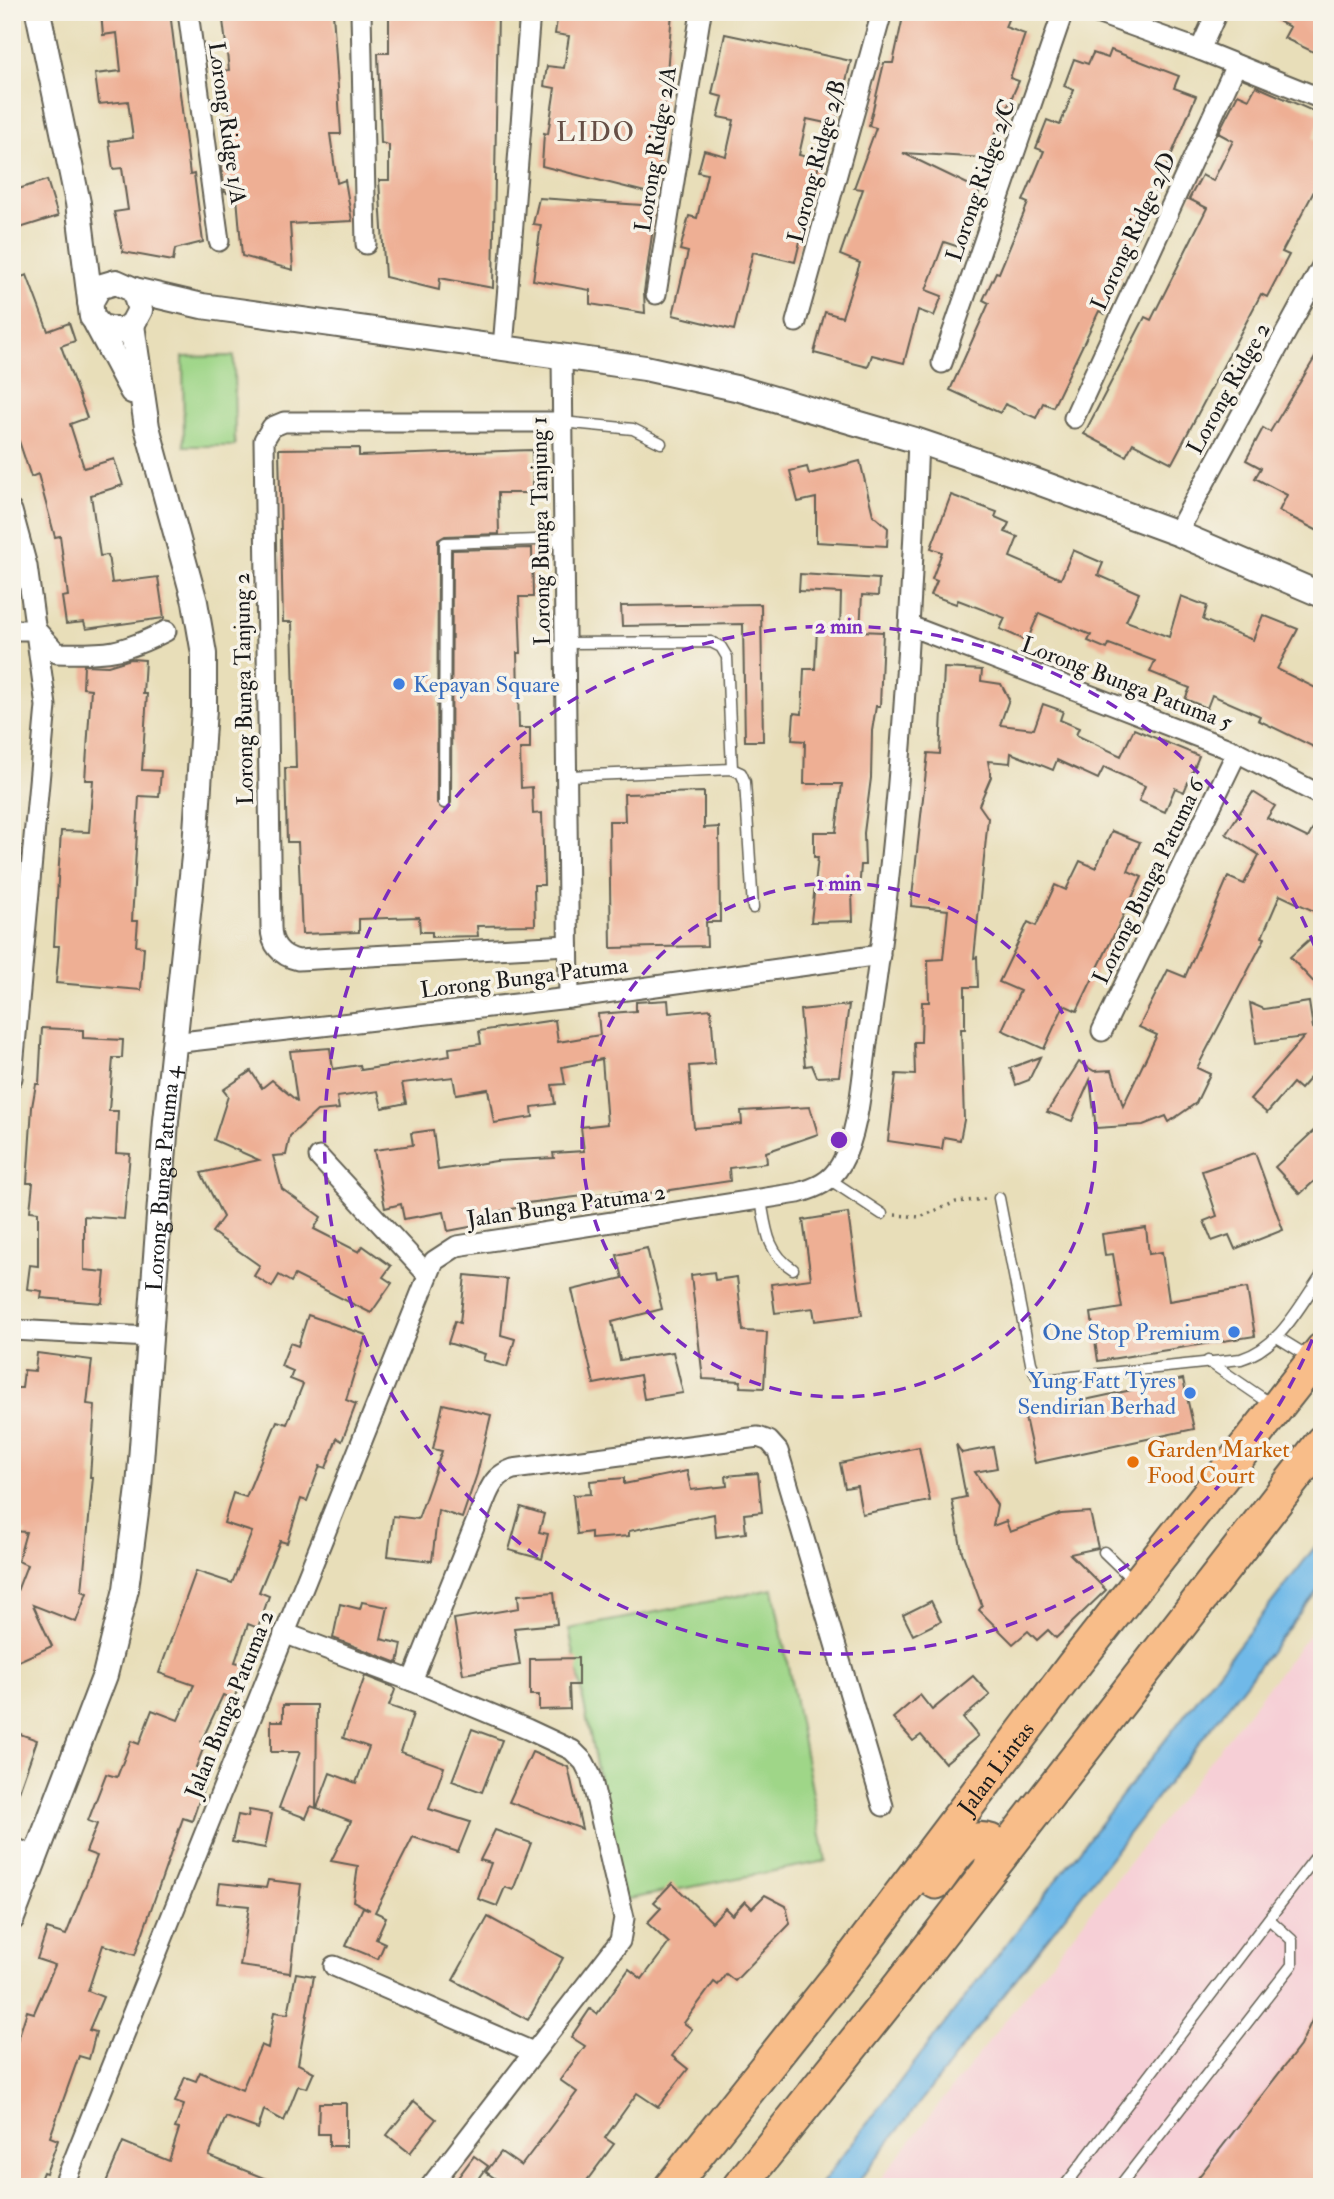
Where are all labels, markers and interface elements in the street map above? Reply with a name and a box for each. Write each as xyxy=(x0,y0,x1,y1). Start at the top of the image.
street label: Lorong Ridge 1/A xyxy=(202,40,253,207)
street label: Lorong Ridge 2/A xyxy=(628,64,683,234)
street label: Lorong Ridge 2/B xyxy=(781,76,852,246)
street label: Lorong Ridge 2/C xyxy=(939,95,1022,265)
district label: LIDO xyxy=(556,117,636,149)
street label: Lorong Ridge 2/D xyxy=(1084,147,1183,315)
street label: Lorong Ridge 2 xyxy=(1180,317,1277,459)
street label: Lorong Bunga Tanjung 1 xyxy=(524,416,557,646)
street label: Lorong Bunga Tanjung 2 xyxy=(227,572,260,806)
text: 2 min xyxy=(815,613,863,640)
street label: Lorong Bunga Patuma 5 xyxy=(1017,630,1237,737)
place label: Kepayan Square xyxy=(413,670,560,700)
marker: Kepayan Square xyxy=(391,676,407,692)
street label: Lorong Bunga Patuma 6 xyxy=(1086,772,1211,989)
text: 1 min xyxy=(817,870,861,897)
street label: Lorong Bunga Patuma xyxy=(419,950,630,1005)
street label: Lorong Bunga Patuma 4 xyxy=(140,1063,187,1292)
centre of rings xyxy=(827,1128,851,1152)
street label: Jalan Bunga Patuma 2 xyxy=(464,1177,667,1234)
place label: One Stop Premium xyxy=(1042,1318,1220,1348)
marker: One Stop Premium xyxy=(1226,1324,1242,1340)
place label: Yung Fatt Tyres Sendirian Berhad xyxy=(1018,1366,1176,1421)
marker: Yung Fatt Tyres Sendirian Berhad xyxy=(1182,1385,1198,1401)
place label: Garden Market Food Court xyxy=(1147,1435,1290,1490)
marker: Garden Market Food Court xyxy=(1125,1454,1141,1470)
street label: Jalan Bunga Patuma 2 xyxy=(178,1606,280,1803)
street label: Jalan Lintas xyxy=(951,1716,1041,1822)

